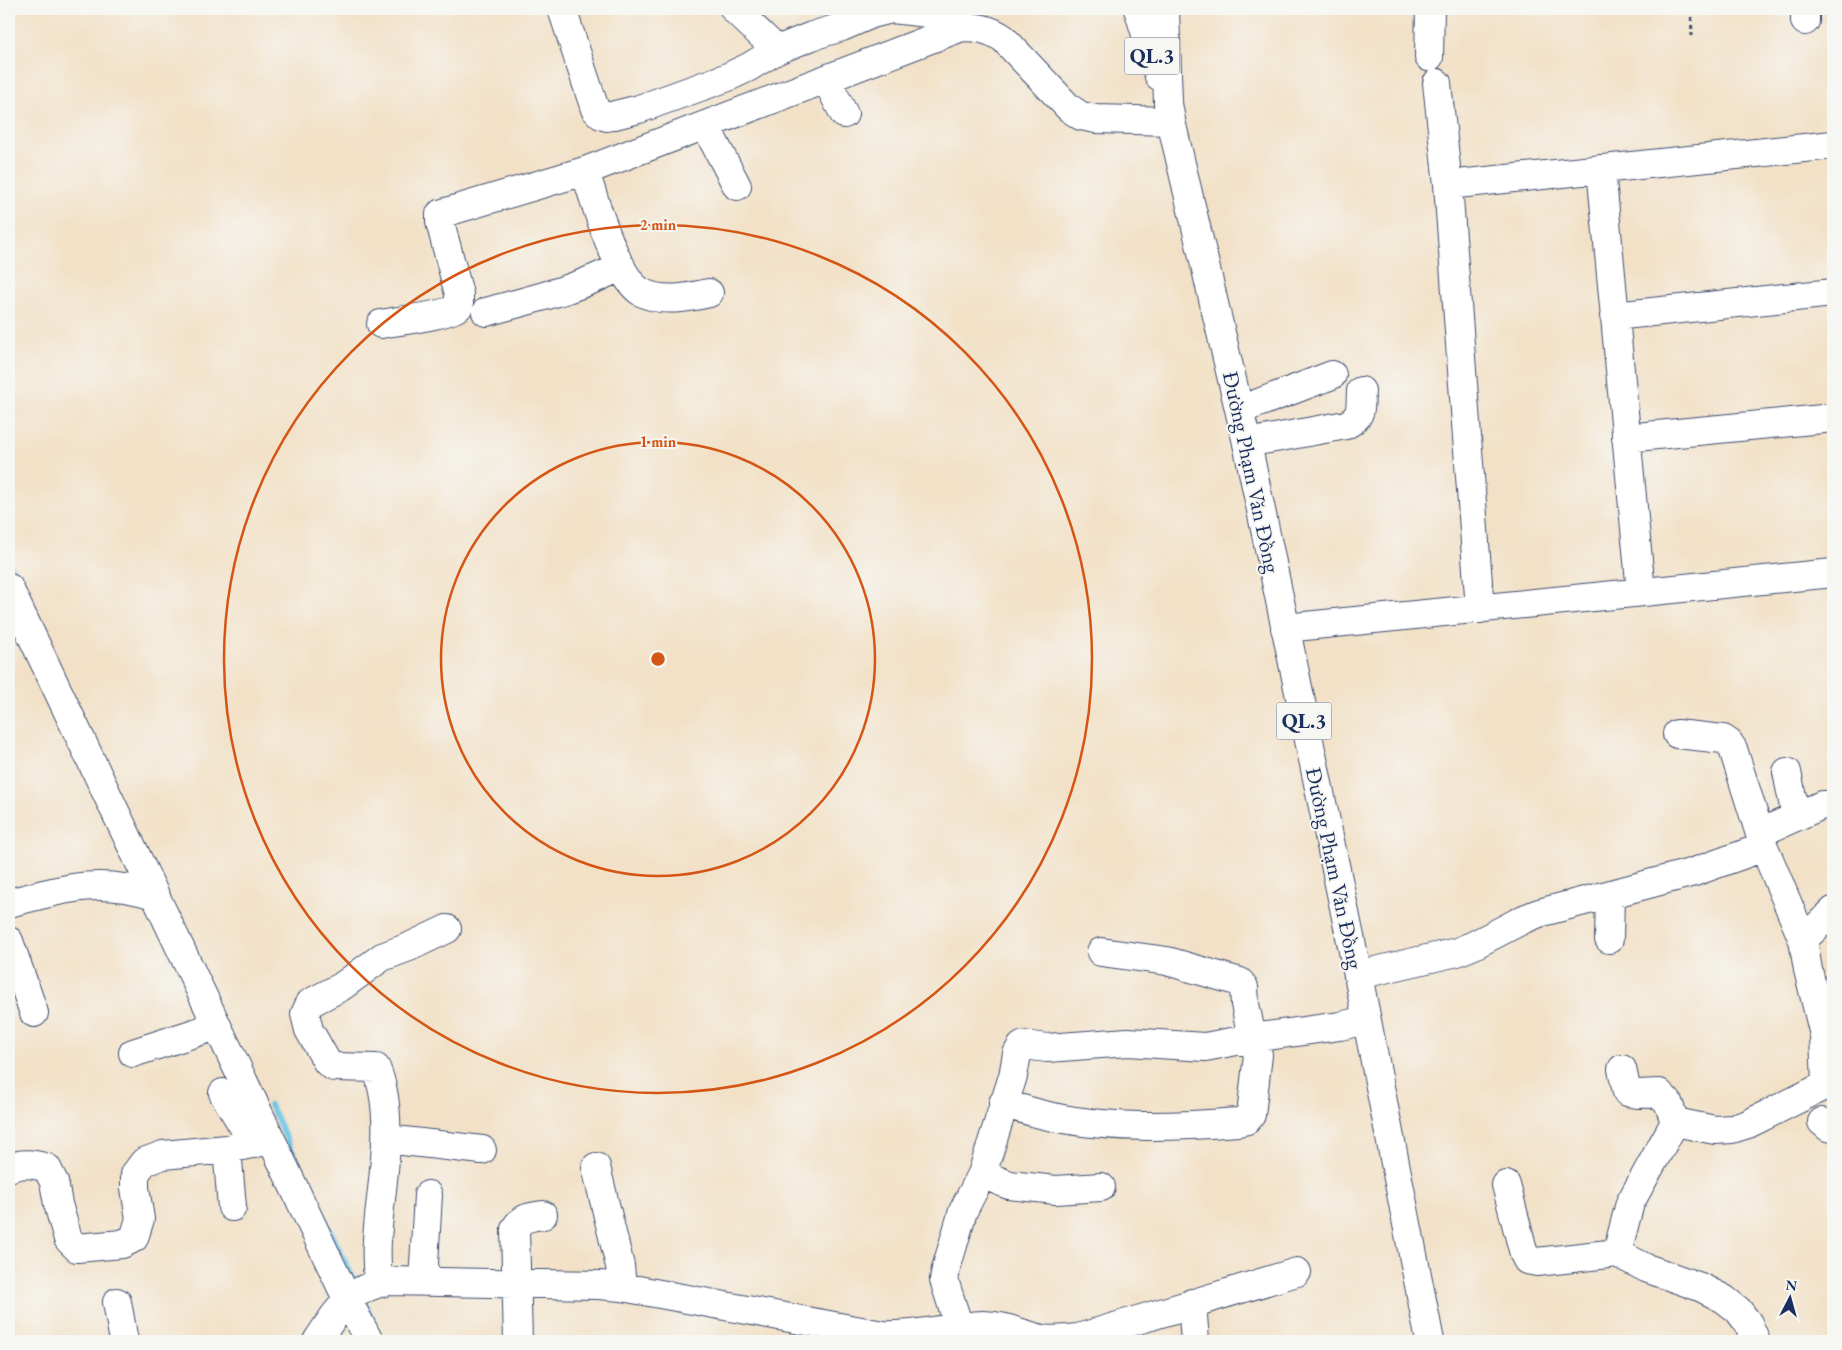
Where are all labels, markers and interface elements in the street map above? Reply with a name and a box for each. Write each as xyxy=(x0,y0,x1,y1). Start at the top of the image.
road number: QL.3 xyxy=(1124,37,1180,74)
text: 2 min xyxy=(640,215,677,234)
street label: Đường Phạm Văn Đồng xyxy=(1216,369,1287,576)
text: 1 min xyxy=(640,432,677,451)
centre of rings xyxy=(649,650,667,668)
road number: QL.3 xyxy=(1276,702,1332,739)
street label: Đường Phạm Văn Đồng xyxy=(1299,765,1370,972)
north arrow xyxy=(1764,1272,1814,1322)
text: N xyxy=(1785,1276,1799,1295)

